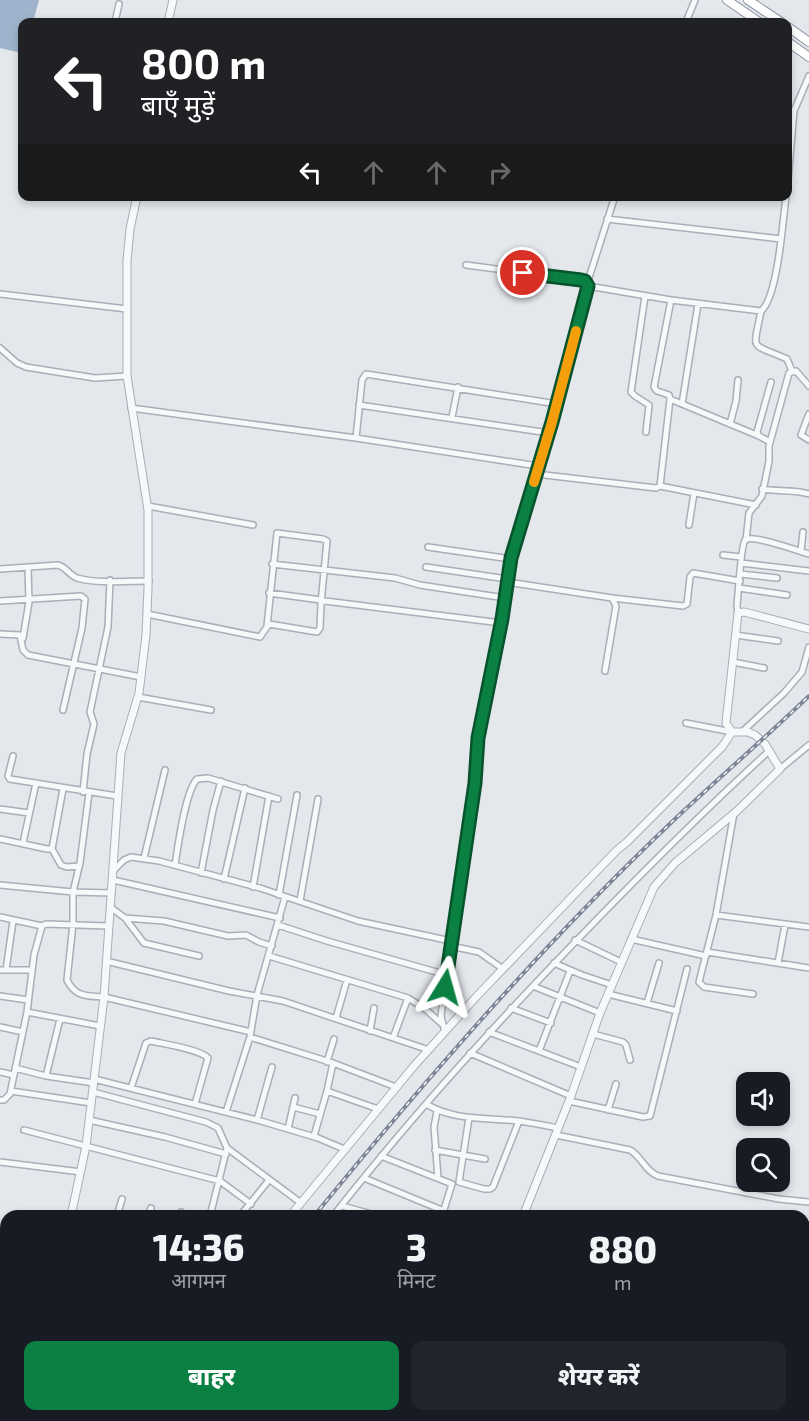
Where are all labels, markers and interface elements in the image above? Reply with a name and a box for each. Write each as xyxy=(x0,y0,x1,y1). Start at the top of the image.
text: 800 m xyxy=(141,37,266,87)
icon: left xyxy=(42,42,120,120)
text: बाएँ मुड़ें xyxy=(141,88,215,120)
icon: left xyxy=(294,156,327,189)
icon: ahead xyxy=(357,156,390,189)
icon: ahead xyxy=(420,156,453,189)
icon: right xyxy=(483,156,516,189)
pin xyxy=(497,247,548,298)
icon: arrive xyxy=(506,256,539,289)
position arrow xyxy=(413,955,477,1019)
map controls xyxy=(736,1072,790,1192)
button: sound xyxy=(736,1072,790,1126)
button: search xyxy=(736,1138,790,1192)
text: 14:36 xyxy=(153,1225,244,1268)
text: 3 xyxy=(406,1225,427,1268)
text: 880 xyxy=(588,1227,657,1270)
text: आगमन xyxy=(171,1268,226,1292)
text: मिनट xyxy=(397,1268,436,1292)
text: m xyxy=(614,1270,631,1294)
button: बाहर xyxy=(24,1341,399,1410)
button: शेयर करें xyxy=(411,1341,786,1410)

